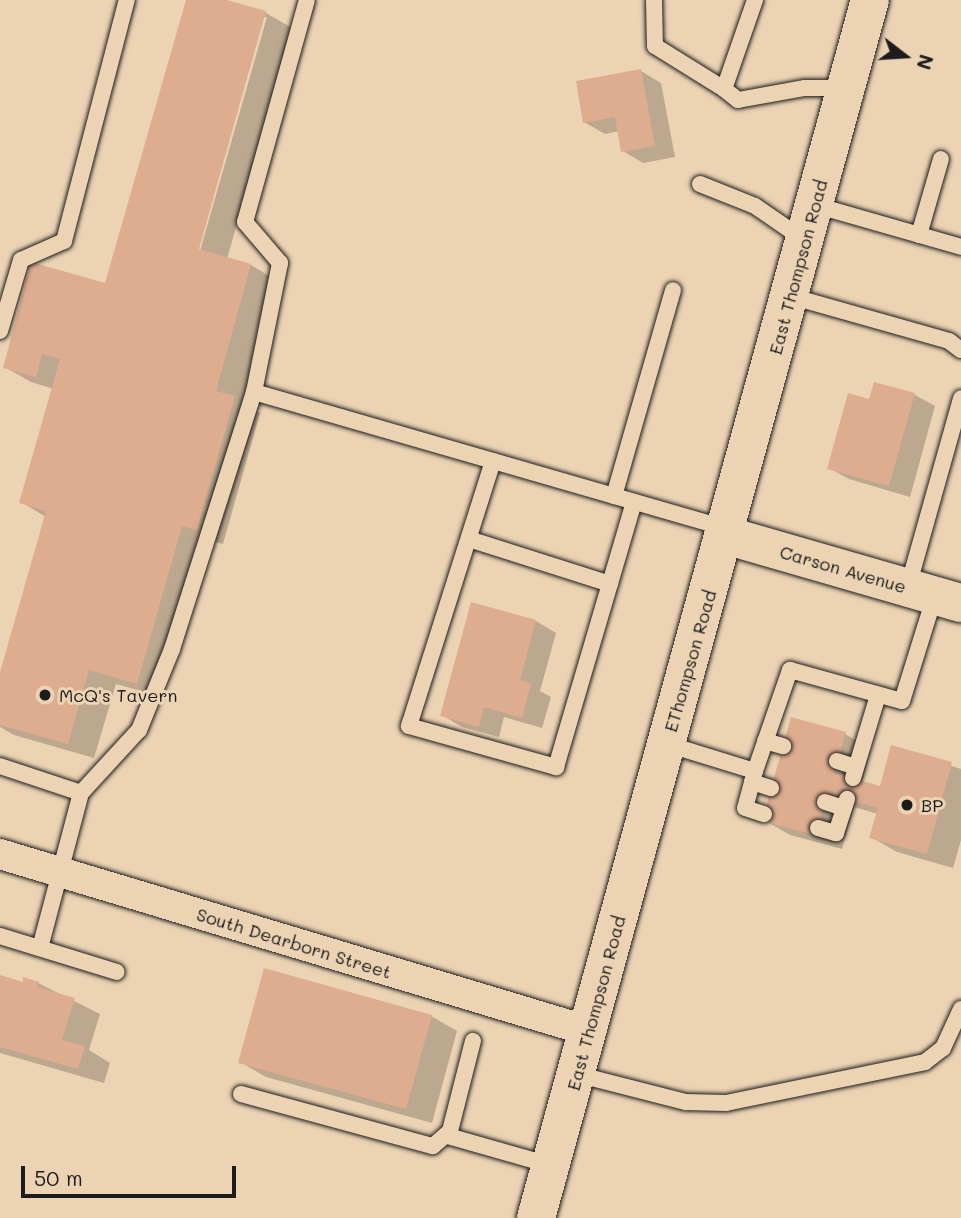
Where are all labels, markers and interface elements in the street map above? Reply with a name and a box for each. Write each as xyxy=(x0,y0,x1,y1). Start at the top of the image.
north arrow xyxy=(870,21,940,91)
text: N xyxy=(912,52,940,73)
street label: East Thompson Road xyxy=(764,177,832,357)
street label: Carson Avenue xyxy=(777,541,909,597)
street label: EThompson Road xyxy=(659,588,721,734)
place label: McQ's Tavern xyxy=(59,684,177,706)
marker: McQ's Tavern xyxy=(37,687,53,703)
place label: BP xyxy=(921,794,943,816)
marker: BP xyxy=(899,797,915,813)
street label: South Dearborn Street xyxy=(194,903,394,983)
street label: East Thompson Road xyxy=(562,913,630,1093)
scale bar xyxy=(24,1152,240,1196)
text: 50 m xyxy=(34,1164,83,1191)

